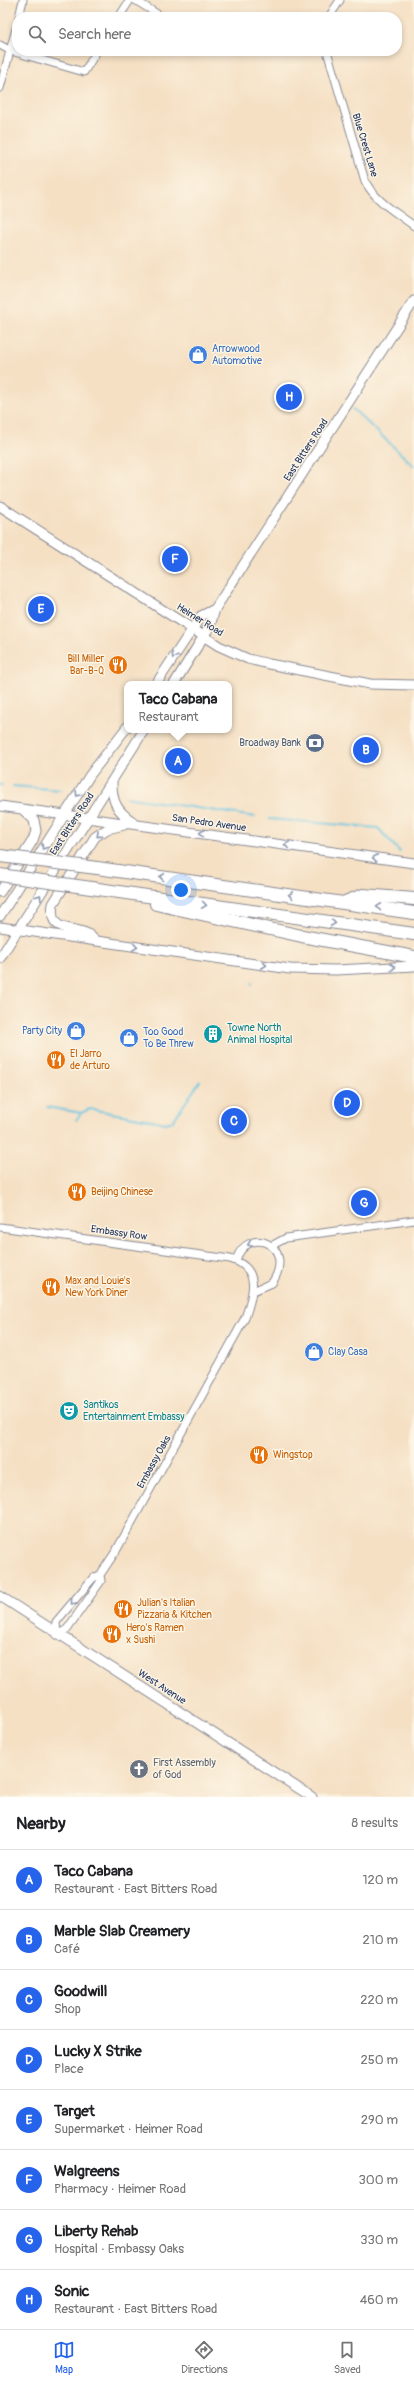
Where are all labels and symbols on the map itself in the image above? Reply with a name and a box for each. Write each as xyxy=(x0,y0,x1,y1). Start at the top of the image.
street label: Blue Crest Lane xyxy=(350,112,380,178)
place label: Arrowwood Automotive xyxy=(212,343,262,367)
shop icon: Arrowwood Automotive xyxy=(187,344,209,366)
pin: H xyxy=(276,382,302,412)
street label: East Bitters Road xyxy=(281,417,331,483)
pin: F xyxy=(162,544,188,574)
pin: E xyxy=(28,594,54,624)
street label: Heimer Road xyxy=(174,601,226,639)
one-way arrow xyxy=(172,652,179,659)
place label: Bill Miller Bar-B-Q xyxy=(67,653,104,677)
restaurant icon: Bill Miller Bar-B-Q xyxy=(107,654,129,676)
bank icon: Broadway Bank xyxy=(304,732,326,754)
pin: B xyxy=(353,735,379,765)
place label: Broadway Bank xyxy=(239,737,302,749)
pin: A xyxy=(165,746,191,776)
one-way arrow xyxy=(75,790,83,797)
street label: East Bitters Road xyxy=(47,791,97,857)
street label: San Pedro Avenue xyxy=(171,812,247,834)
one-way arrow xyxy=(198,829,205,838)
one-way arrow xyxy=(96,830,104,837)
one-way arrow xyxy=(284,841,290,850)
one-way arrow xyxy=(42,842,49,849)
one-way arrow xyxy=(372,854,378,863)
one-way arrow xyxy=(159,873,165,882)
your location xyxy=(171,880,191,900)
one-way arrow xyxy=(288,891,294,900)
one-way arrow xyxy=(34,894,41,901)
one-way arrow xyxy=(201,900,207,909)
one-way arrow xyxy=(375,903,382,912)
one-way arrow xyxy=(330,918,336,927)
one-way arrow xyxy=(132,942,138,951)
one-way arrow xyxy=(261,960,267,969)
one-way arrow xyxy=(390,963,396,972)
shop icon: Party City xyxy=(65,1020,87,1042)
place label: Towne North Animal Hospital xyxy=(227,1022,293,1046)
building icon: Towne North Animal Hospital xyxy=(202,1023,224,1045)
place label: Party City xyxy=(22,1025,63,1037)
place label: Too Good To Be Threw xyxy=(143,1026,194,1050)
shop icon: Too Good To Be Threw xyxy=(118,1027,140,1049)
place label: El Jarro de Arturo xyxy=(70,1048,111,1072)
restaurant icon: El Jarro de Arturo xyxy=(45,1049,67,1071)
pin: D xyxy=(334,1088,360,1118)
pin: C xyxy=(221,1106,247,1136)
restaurant icon: Beijing Chinese xyxy=(66,1181,88,1203)
place label: Beijing Chinese xyxy=(91,1186,153,1198)
pin: G xyxy=(351,1188,377,1218)
street label: Embassy Row xyxy=(90,1223,148,1243)
one-way arrow xyxy=(247,1239,254,1247)
place label: Max and Louie's New York Diner xyxy=(65,1275,131,1299)
restaurant icon: Max and Louie's New York Diner xyxy=(40,1276,62,1298)
shop icon: Clay Casa xyxy=(303,1341,325,1363)
place label: Clay Casa xyxy=(328,1346,368,1358)
place label: Santikos Entertainment Embassy xyxy=(83,1399,185,1423)
theatre icon: Santikos Entertainment Embassy xyxy=(58,1400,80,1422)
street label: Embassy Oaks xyxy=(135,1433,174,1491)
restaurant icon: Wingstop xyxy=(248,1444,270,1466)
place label: Wingstop xyxy=(273,1449,313,1461)
place label: Julian's Italian Pizzaria & Kitchen xyxy=(137,1597,212,1621)
one-way arrow xyxy=(71,1598,78,1605)
restaurant icon: Julian's Italian Pizzaria & Kitchen xyxy=(112,1598,134,1620)
place label: Hero's Ramen x Sushi xyxy=(126,1622,184,1646)
restaurant icon: Hero's Ramen x Sushi xyxy=(101,1623,123,1645)
street label: West Avenue xyxy=(136,1667,188,1707)
place label: First Assembly of God xyxy=(153,1757,216,1781)
church icon: First Assembly of God xyxy=(128,1758,150,1780)

